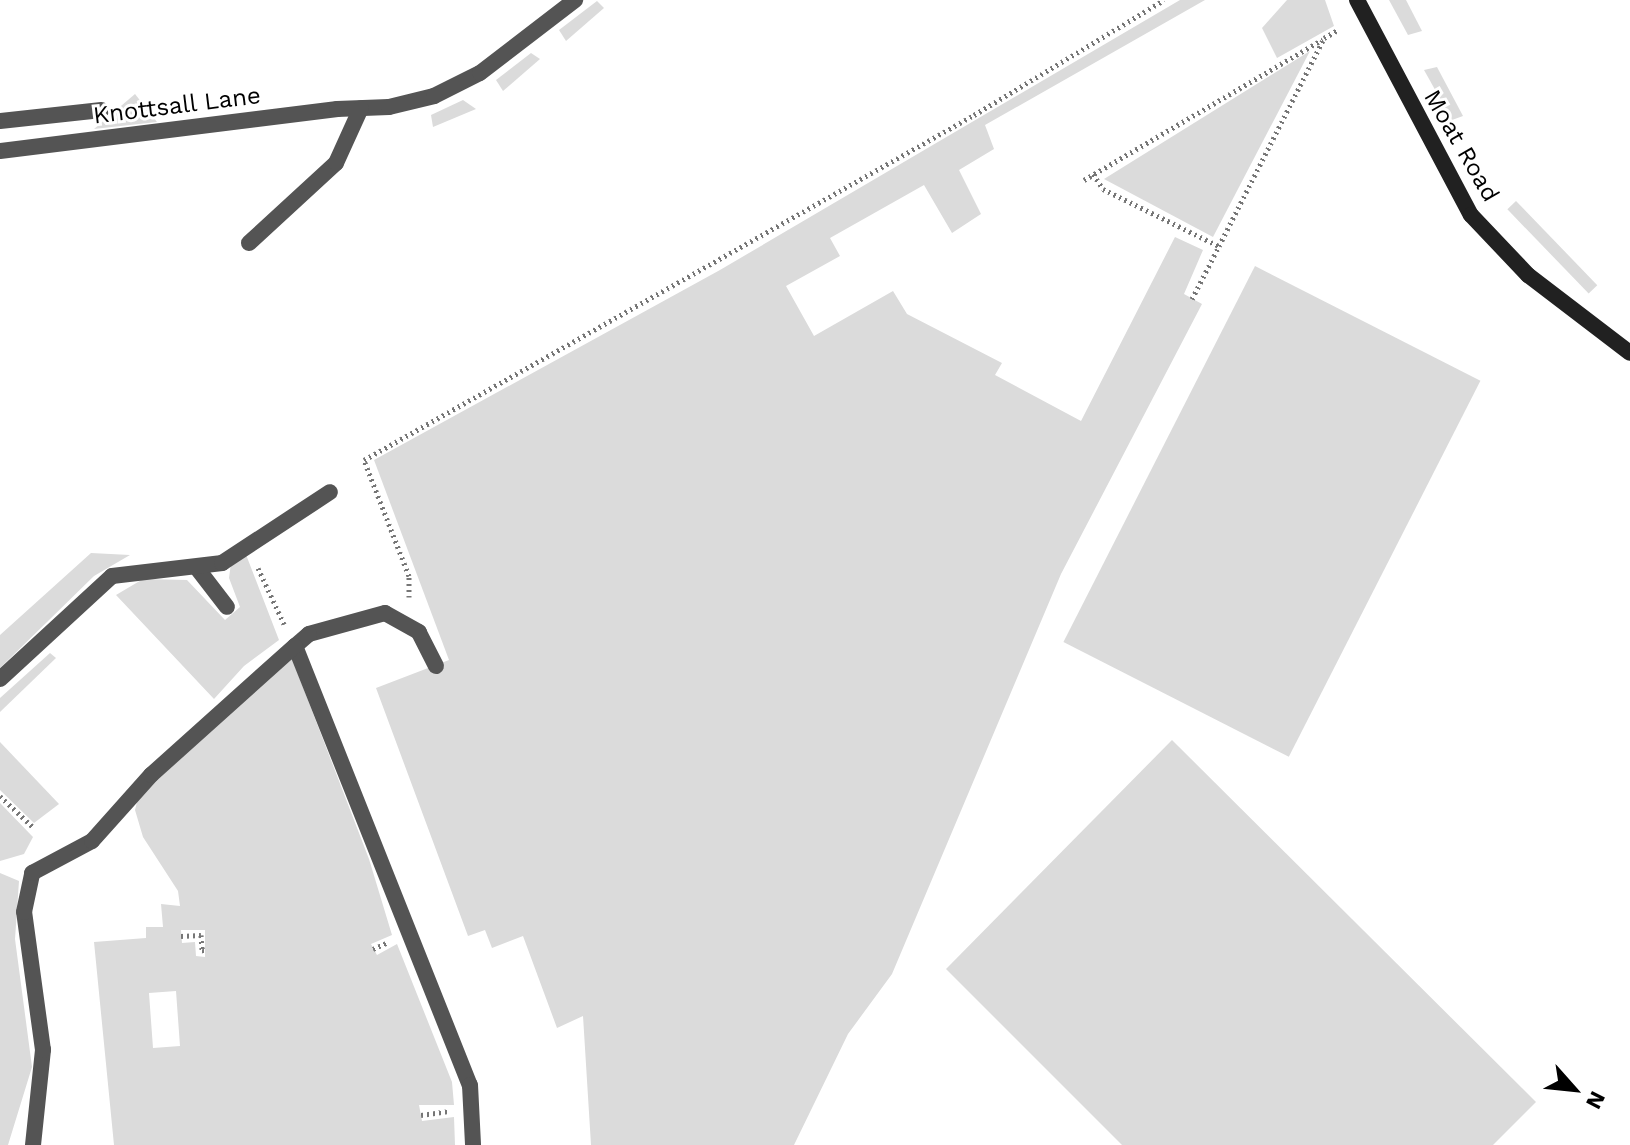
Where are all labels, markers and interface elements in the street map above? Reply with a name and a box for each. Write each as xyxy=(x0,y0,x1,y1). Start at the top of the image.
street label: Knottsall Lane xyxy=(91,81,263,131)
street label: Moat Road xyxy=(1417,85,1505,207)
north arrow xyxy=(1534,1049,1614,1129)
text: N xyxy=(1581,1087,1611,1113)

